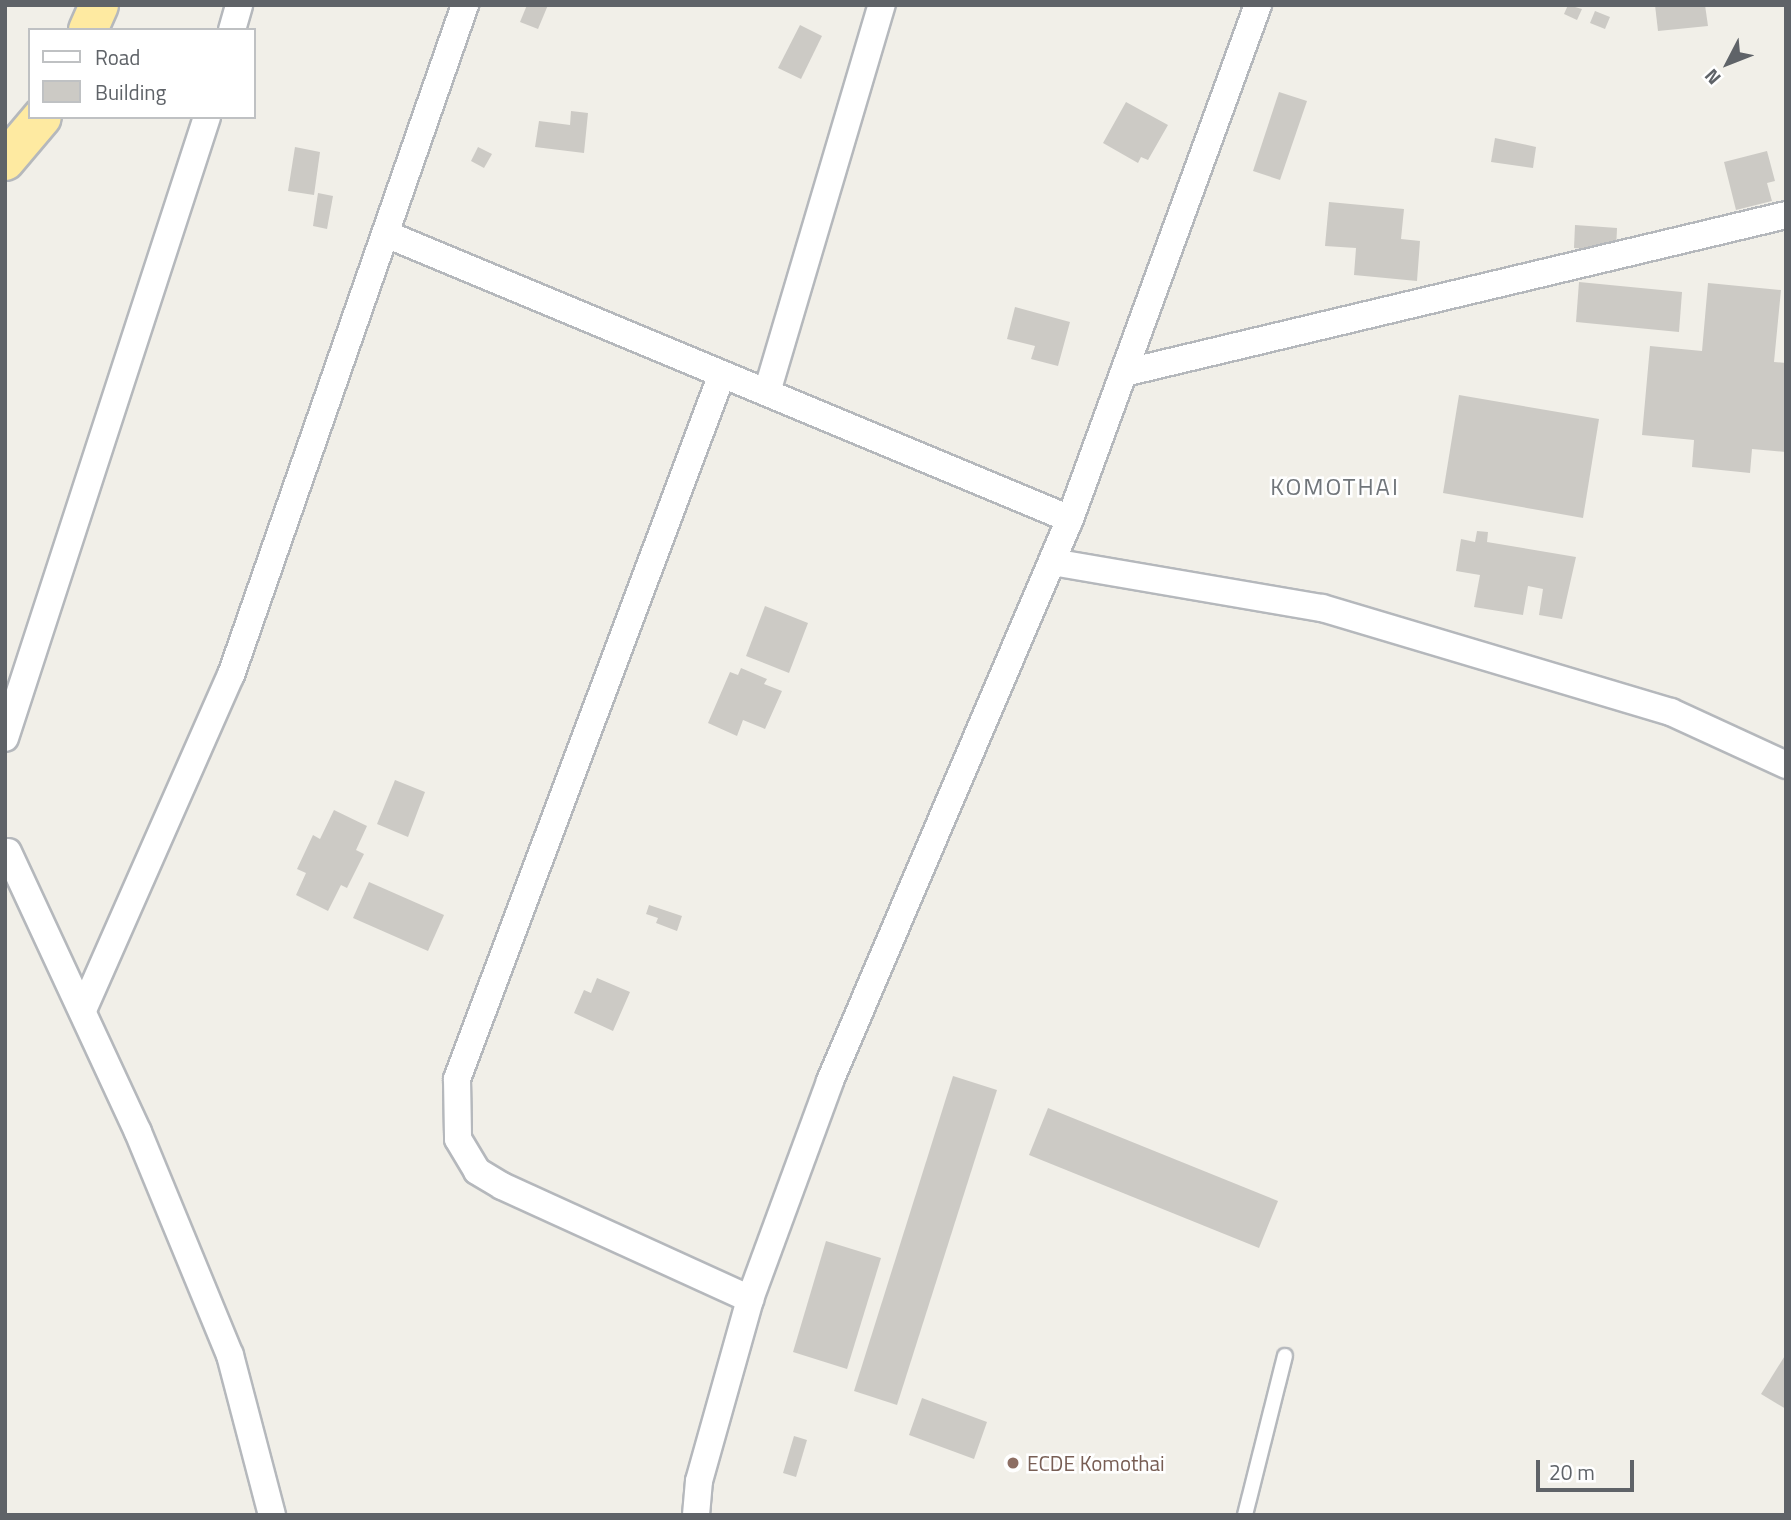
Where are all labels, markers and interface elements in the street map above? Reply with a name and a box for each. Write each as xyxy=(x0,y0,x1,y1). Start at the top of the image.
legend xyxy=(28,28,256,119)
north arrow xyxy=(1693,28,1763,98)
text: Road xyxy=(95,41,140,73)
text: N xyxy=(1697,63,1727,92)
text: Building xyxy=(95,76,166,108)
district label: KOMOTHAI xyxy=(1271,473,1399,501)
scale bar xyxy=(1539,1446,1637,1490)
place label: ECDE Komothai xyxy=(1027,1450,1165,1476)
marker: ECDE Komothai xyxy=(1005,1455,1021,1471)
text: 20 m xyxy=(1549,1456,1595,1488)

